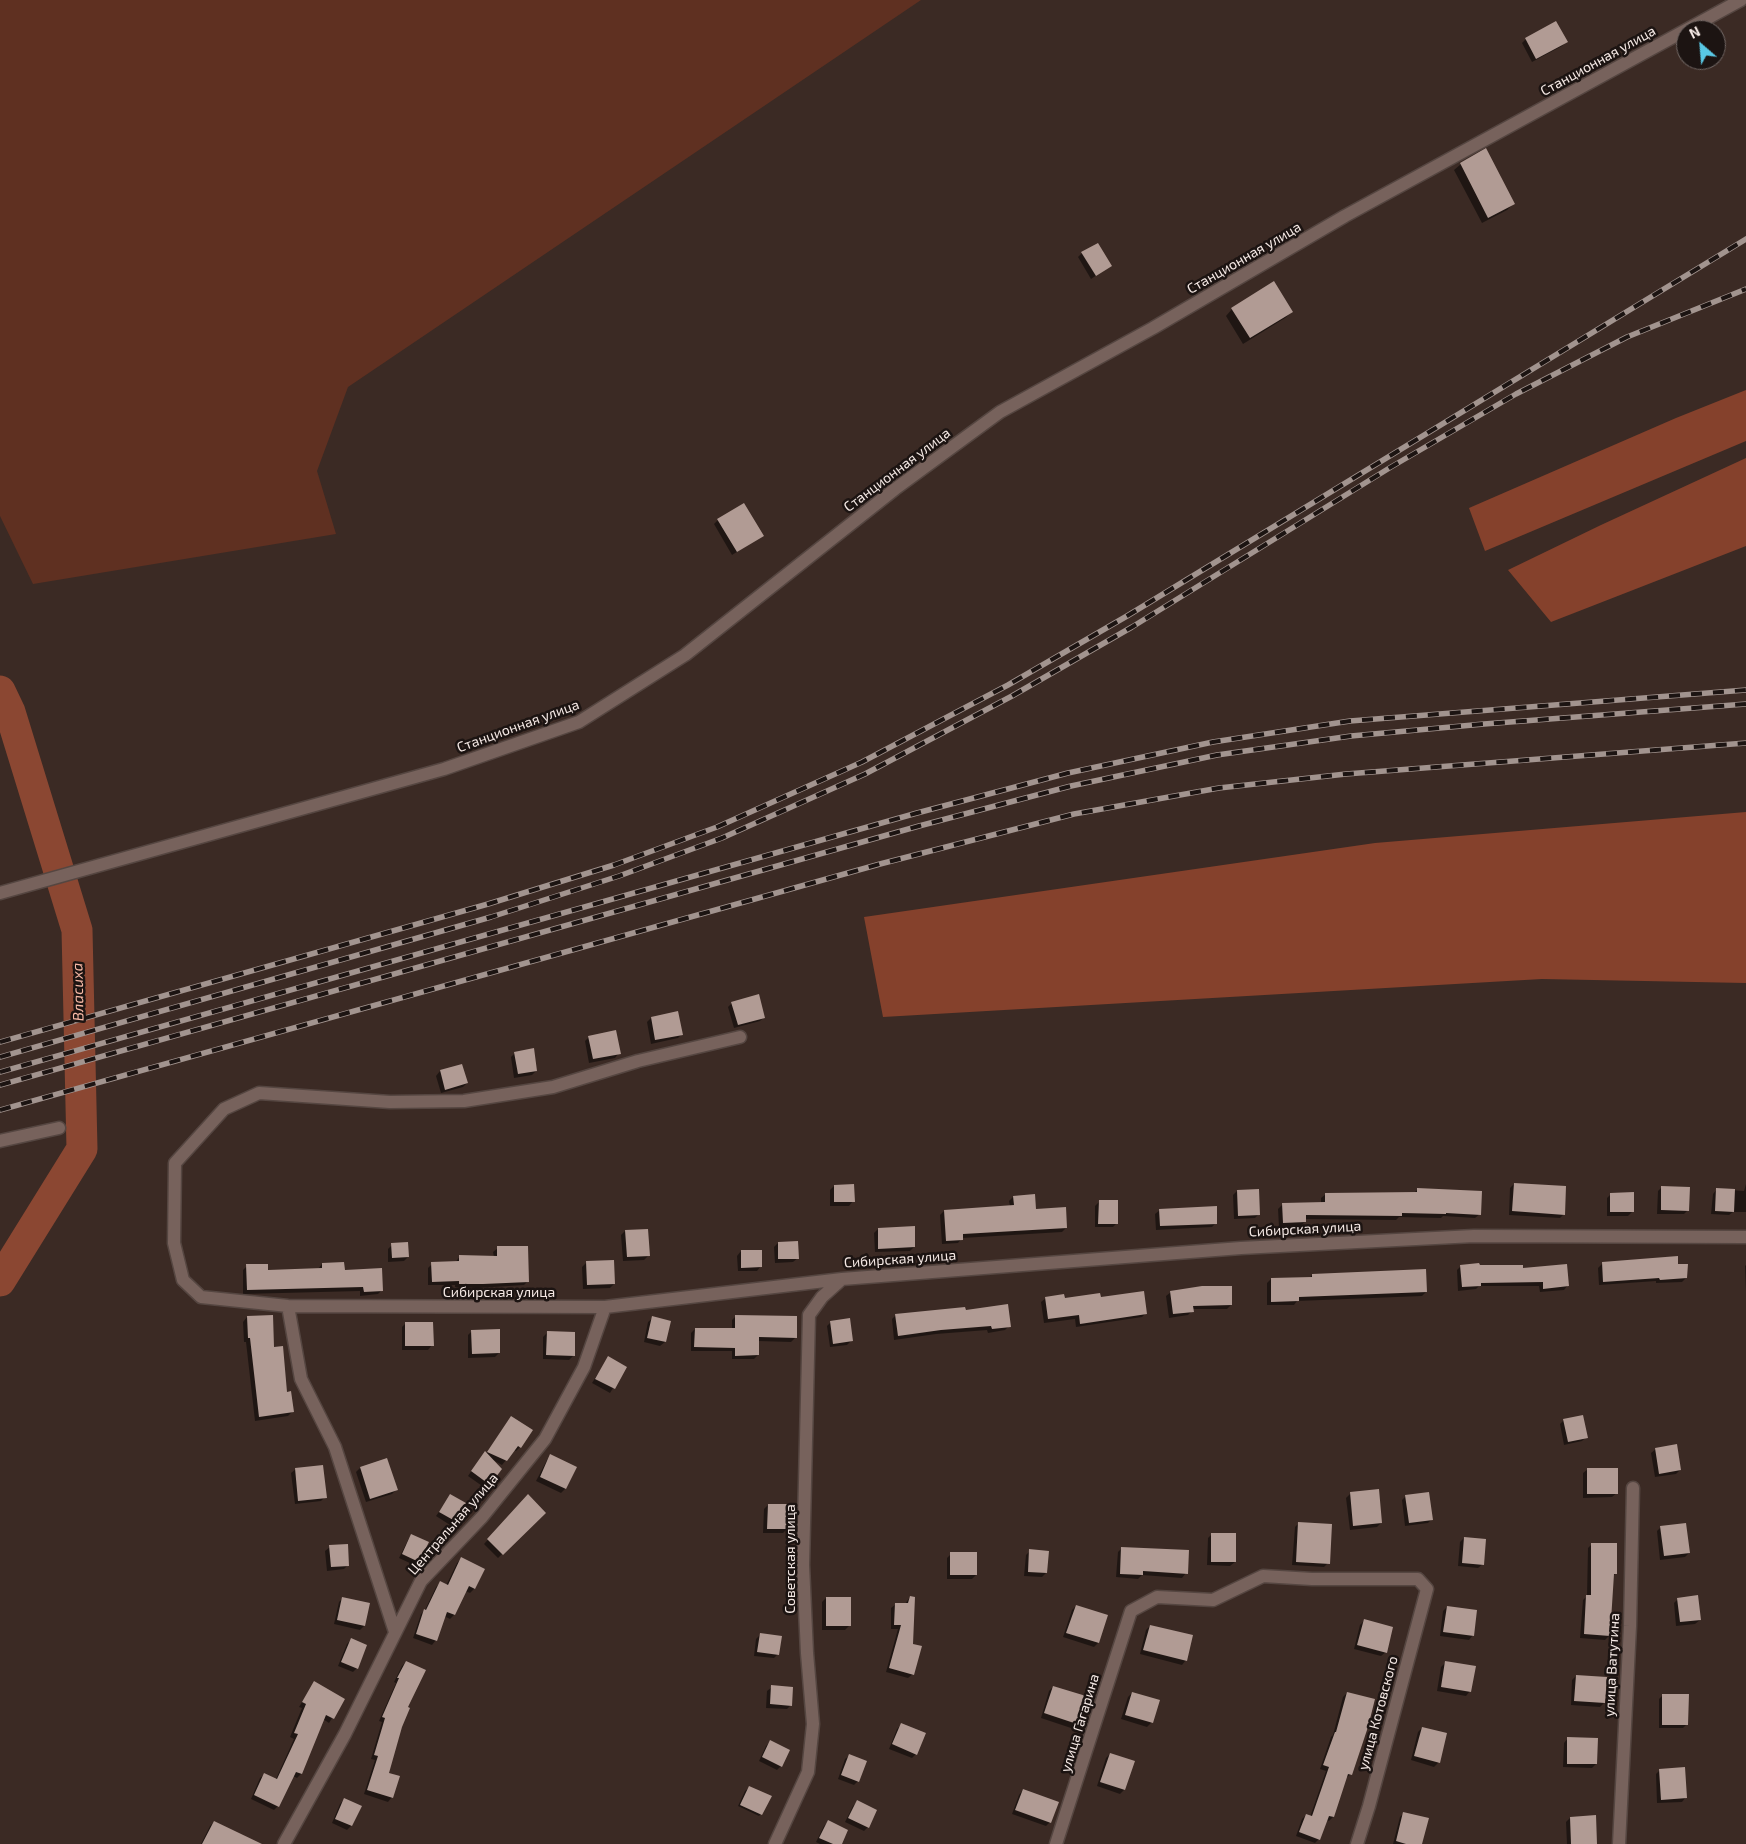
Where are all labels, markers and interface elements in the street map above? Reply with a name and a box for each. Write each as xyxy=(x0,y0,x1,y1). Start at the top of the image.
north arrow xyxy=(1676,20,1726,70)
street label: Станционная улица xyxy=(1537,22,1659,100)
text: N xyxy=(1686,22,1703,42)
street label: Станционная улица xyxy=(1184,218,1304,298)
street label: Станционная улица xyxy=(840,424,954,516)
street label: Станционная улица xyxy=(454,696,582,756)
water label: Власиха xyxy=(68,963,88,1021)
street label: Сибирская улица xyxy=(1248,1218,1362,1240)
street label: Сибирская улица xyxy=(843,1247,957,1271)
street label: Сибирская улица xyxy=(443,1284,555,1300)
street label: Центральная улица xyxy=(404,1470,502,1578)
street label: Советская улица xyxy=(782,1504,798,1614)
street label: улица Ватутина xyxy=(1601,1613,1623,1717)
street label: улица Котовского xyxy=(1355,1654,1401,1772)
street label: улица Гагарина xyxy=(1057,1672,1103,1774)

